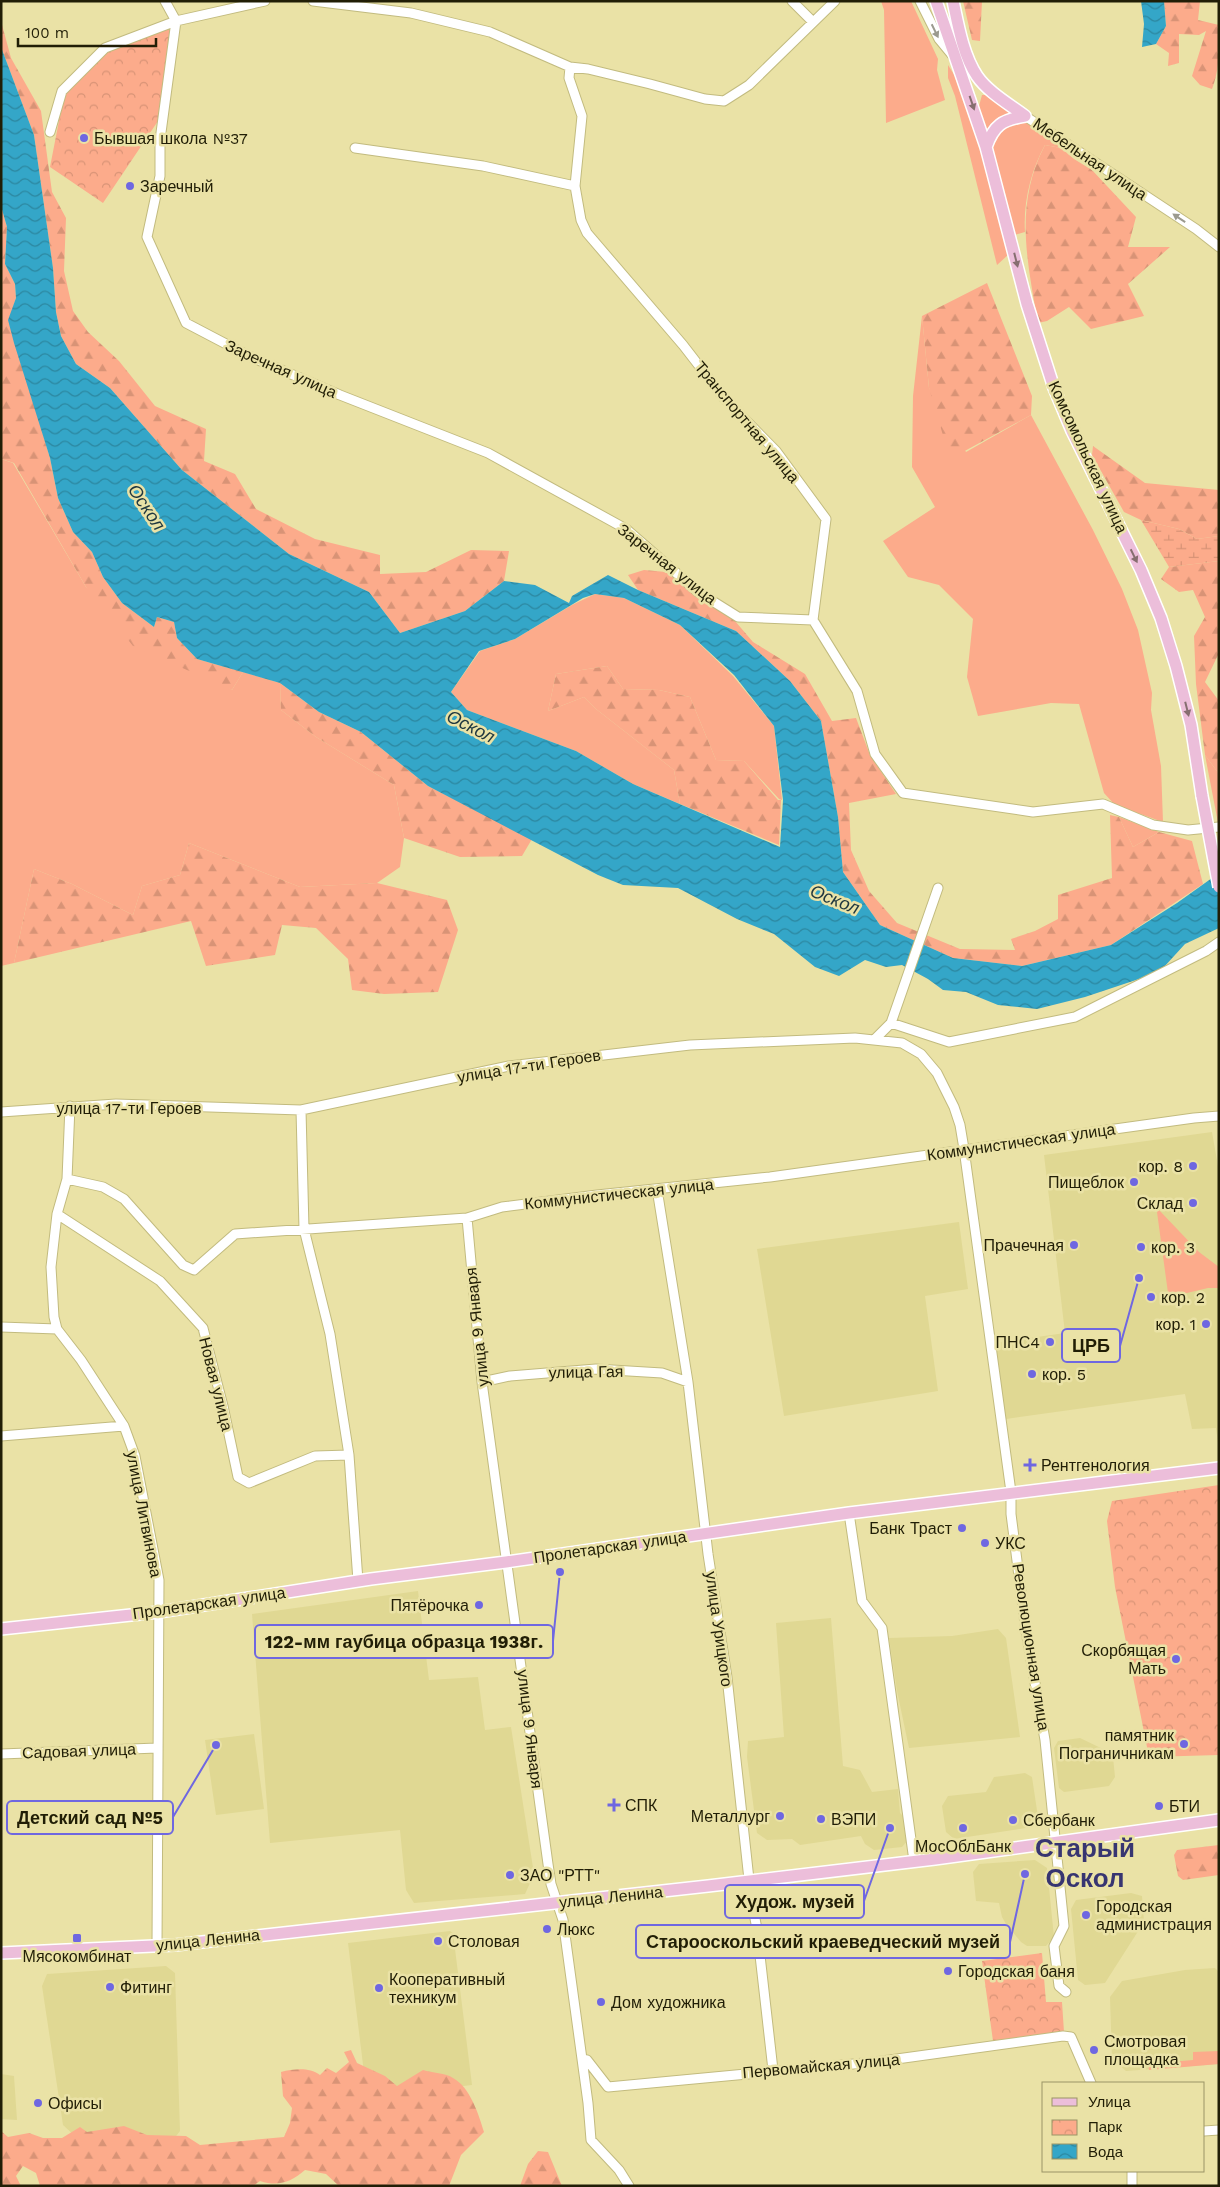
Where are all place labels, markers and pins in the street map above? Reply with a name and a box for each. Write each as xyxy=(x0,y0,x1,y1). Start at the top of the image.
place label: Бывшая школа №37 xyxy=(94,129,248,148)
marker: Бывшая школа №37 xyxy=(78,132,90,144)
place label: Заречный xyxy=(140,177,213,196)
marker: Заречный xyxy=(124,180,136,192)
place label: кор. 8 xyxy=(1138,1157,1183,1176)
marker: кор. 8 xyxy=(1187,1160,1199,1172)
place label: Пищеблок xyxy=(1048,1173,1125,1192)
marker: Пищеблок xyxy=(1128,1176,1140,1188)
place label: Склад xyxy=(1137,1194,1184,1213)
marker: Склад xyxy=(1187,1197,1199,1209)
place label: Прачечная xyxy=(984,1236,1064,1255)
place label: кор. 3 xyxy=(1151,1238,1195,1257)
marker: Прачечная xyxy=(1068,1239,1080,1251)
marker: кор. 3 xyxy=(1135,1241,1147,1253)
place label: кор. 2 xyxy=(1161,1288,1205,1307)
marker: кор. 2 xyxy=(1145,1291,1157,1303)
place label: кор. 1 xyxy=(1155,1315,1196,1334)
marker: кор. 1 xyxy=(1200,1318,1212,1330)
callout: ЦРБ xyxy=(1062,1329,1120,1362)
place label: ПНС4 xyxy=(996,1333,1040,1352)
marker: ПНС4 xyxy=(1044,1336,1056,1348)
place label: кор. 5 xyxy=(1042,1365,1086,1384)
marker: кор. 5 xyxy=(1026,1368,1038,1380)
place label: Рентгенология xyxy=(1041,1456,1150,1475)
marker: Рентгенология xyxy=(1023,1458,1037,1472)
place label: Банк Траст xyxy=(869,1519,953,1538)
marker: Банк Траст xyxy=(956,1522,968,1534)
place label: УКС xyxy=(995,1534,1026,1553)
marker: УКС xyxy=(979,1537,991,1549)
place label: Пятёрочка xyxy=(391,1596,469,1615)
marker: Пятёрочка xyxy=(473,1599,485,1611)
callout: 122-мм гаубица образца 1938г. xyxy=(255,1625,553,1658)
place label: Скорбящая Мать xyxy=(1081,1641,1166,1678)
marker: Скорбящая Мать xyxy=(1170,1653,1182,1665)
place label: памятник Пограничникам xyxy=(1059,1726,1175,1763)
marker: памятник Пограничникам xyxy=(1178,1738,1190,1750)
place label: СПК xyxy=(625,1796,658,1815)
place label: БТИ xyxy=(1169,1797,1200,1816)
marker: СПК xyxy=(607,1798,621,1812)
marker: БТИ xyxy=(1153,1800,1165,1812)
callout: Детский сад №5 xyxy=(7,1801,173,1834)
place label: Металлург xyxy=(691,1807,770,1826)
marker: Металлург xyxy=(774,1810,786,1822)
place label: ВЭПИ xyxy=(831,1810,876,1829)
place label: Сбербанк xyxy=(1023,1811,1096,1830)
marker: ВЭПИ xyxy=(815,1813,827,1825)
marker: Сбербанк xyxy=(1007,1814,1019,1826)
marker: МосОблБанк xyxy=(957,1822,969,1834)
place label: МосОблБанк xyxy=(915,1837,1012,1856)
place label: ЗАО "РТТ" xyxy=(520,1866,600,1885)
marker: ЗАО "РТТ" xyxy=(504,1869,516,1881)
callout: Худож. музей xyxy=(725,1885,864,1918)
place label: Городская администрация xyxy=(1096,1897,1212,1934)
marker: Городская администрация xyxy=(1080,1909,1092,1921)
place label: Люкс xyxy=(557,1920,595,1939)
marker: Люкс xyxy=(541,1923,553,1935)
callout: Старооскольский краеведческий музей xyxy=(636,1925,1010,1958)
marker: Мясокомбинат xyxy=(71,1932,83,1944)
place label: Столовая xyxy=(448,1932,520,1951)
marker: Столовая xyxy=(432,1935,444,1947)
place label: Мясокомбинат xyxy=(23,1947,132,1966)
place label: Городская баня xyxy=(958,1962,1075,1981)
marker: Городская баня xyxy=(942,1965,954,1977)
place label: Кооперативный техникум xyxy=(389,1970,505,2007)
place label: Фитинг xyxy=(120,1978,172,1997)
marker: Фитинг xyxy=(104,1981,116,1993)
marker: Кооперативный техникум xyxy=(373,1982,385,1994)
place label: Дом художника xyxy=(611,1993,726,2012)
marker: Дом художника xyxy=(595,1996,607,2008)
place label: Смотровая площадка xyxy=(1104,2032,1186,2069)
marker: Смотровая площадка xyxy=(1088,2044,1100,2056)
place label: Офисы xyxy=(48,2094,102,2113)
marker: Офисы xyxy=(32,2097,44,2109)

